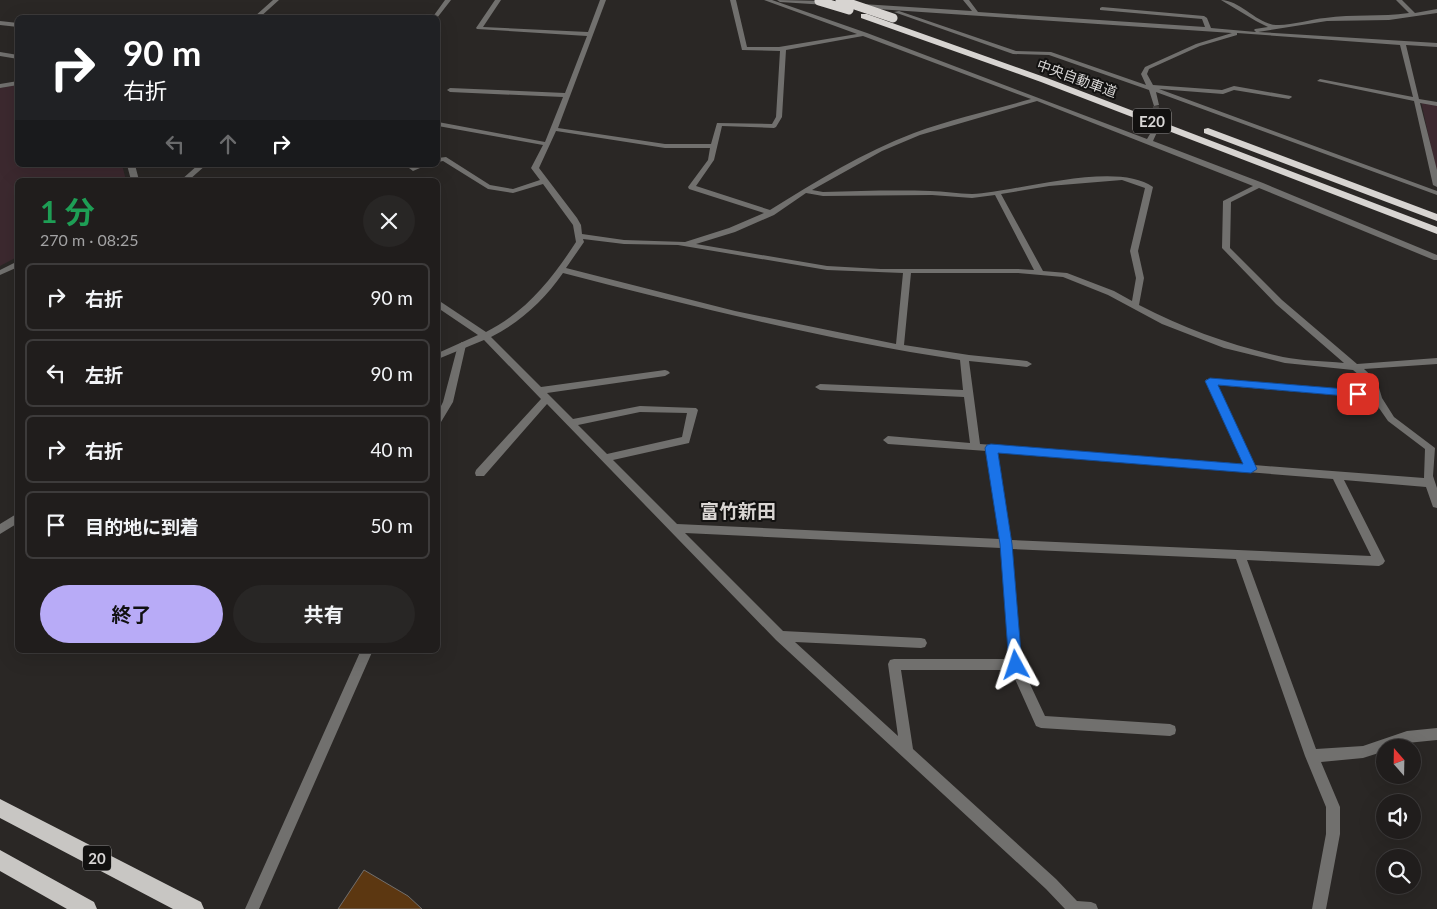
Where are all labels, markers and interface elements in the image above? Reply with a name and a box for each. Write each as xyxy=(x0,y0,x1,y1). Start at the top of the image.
text: 90 m xyxy=(123,31,201,73)
icon: right xyxy=(40,35,105,100)
street label: 中央自動車道 xyxy=(1035,56,1119,100)
text: 右折 xyxy=(123,77,167,104)
road number: E20 xyxy=(1133,108,1171,134)
icon: left xyxy=(161,130,189,158)
icon: ahead xyxy=(214,130,242,158)
icon: right xyxy=(267,130,295,158)
text: 1 分 xyxy=(40,193,95,229)
button: close xyxy=(363,195,415,247)
text: 270 m · 08:25 xyxy=(40,230,139,249)
icon: right xyxy=(42,283,70,311)
text: 90 m xyxy=(370,286,413,309)
text: 右折 xyxy=(85,287,123,310)
icon: left xyxy=(42,359,70,387)
text: 90 m xyxy=(370,362,413,385)
text: 左折 xyxy=(85,363,123,386)
pin xyxy=(1337,373,1379,415)
icon: arrive xyxy=(1344,380,1372,408)
icon: right xyxy=(42,435,70,463)
text: 40 m xyxy=(370,438,413,461)
text: 右折 xyxy=(85,439,123,462)
district label: 富竹新田 xyxy=(700,499,776,522)
icon: arrive xyxy=(42,511,70,539)
text: 50 m xyxy=(370,514,413,537)
text: 目的地に到着 xyxy=(85,515,199,538)
button: 終了 xyxy=(40,585,223,643)
button: 共有 xyxy=(233,585,415,643)
position arrow xyxy=(989,638,1041,690)
north arrow xyxy=(1376,739,1421,784)
map controls xyxy=(1376,739,1421,894)
button: sound xyxy=(1376,794,1421,839)
road number: 20 xyxy=(83,846,111,870)
button: search xyxy=(1376,849,1421,894)

